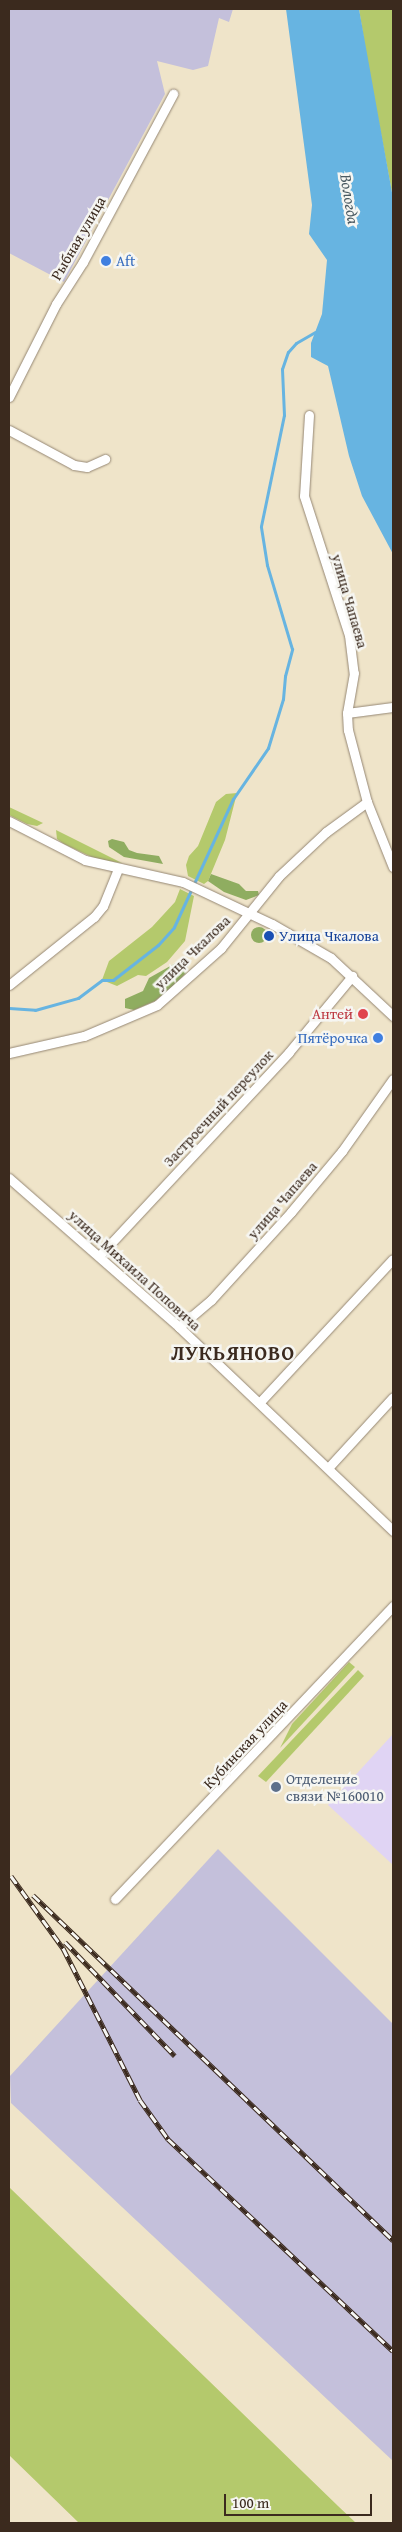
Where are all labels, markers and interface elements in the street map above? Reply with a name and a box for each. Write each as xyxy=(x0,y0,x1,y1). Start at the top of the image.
water label: Вологда xyxy=(337,173,363,225)
street label: Рыбная улица xyxy=(47,193,109,283)
place label: Aft xyxy=(116,252,135,270)
marker: Aft xyxy=(100,255,112,267)
street label: улица Чапаева xyxy=(328,552,372,650)
street label: улица Чкалова xyxy=(150,911,234,993)
place label: Улица Чкалова xyxy=(279,927,379,945)
marker: Улица Чкалова xyxy=(263,930,275,942)
place label: Антей xyxy=(312,1005,353,1023)
marker: Антей xyxy=(357,1008,369,1020)
place label: Пятёрочка xyxy=(298,1029,368,1047)
marker: Пятёрочка xyxy=(372,1032,384,1044)
street label: Застроечный переулок xyxy=(159,1046,277,1170)
street label: улица Чапаева xyxy=(243,1157,321,1243)
street label: улица Михаила Поповича xyxy=(65,1206,205,1334)
district label: ЛУКЬЯНОВО xyxy=(170,1340,296,1364)
street label: Кубинская улица xyxy=(199,1696,291,1792)
place label: Отделение связи №160010 xyxy=(286,1769,384,1804)
marker: Отделение связи №160010 xyxy=(270,1781,282,1793)
scale bar xyxy=(227,2484,374,2516)
text: 100 m xyxy=(232,2492,269,2513)

